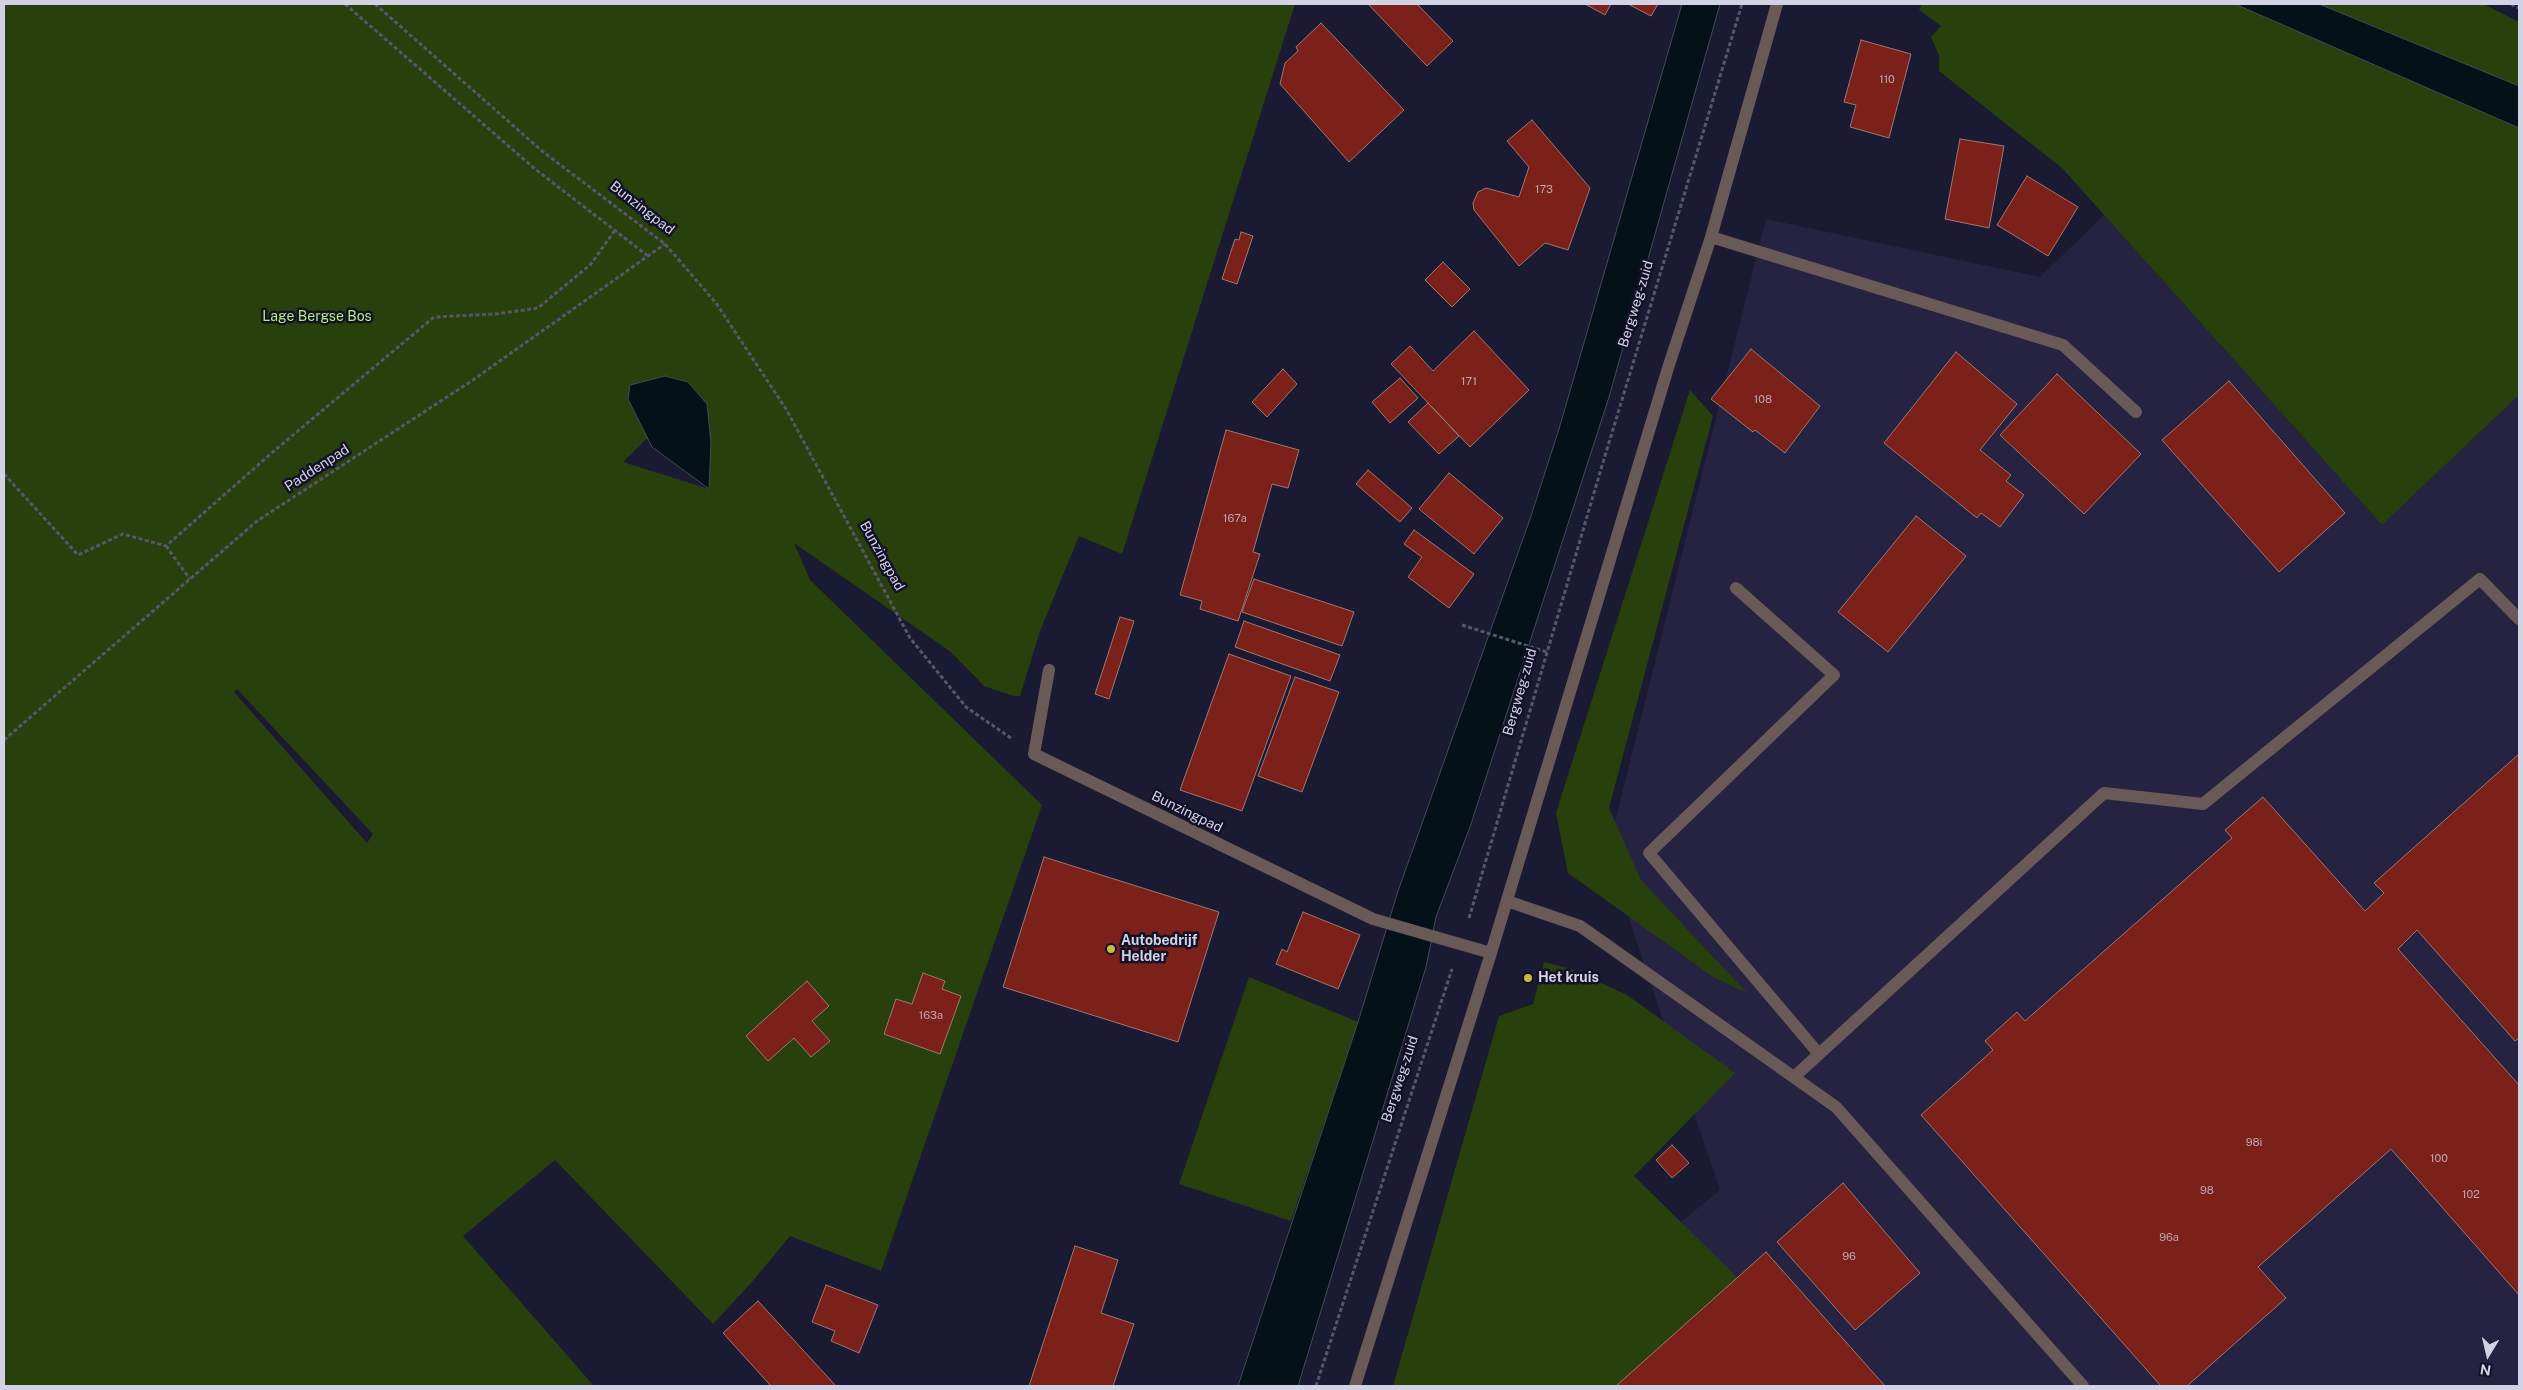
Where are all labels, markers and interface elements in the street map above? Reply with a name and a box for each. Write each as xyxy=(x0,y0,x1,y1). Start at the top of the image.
house number: 110 xyxy=(1879,73,1895,87)
street label: Bunzingpad xyxy=(606,178,678,238)
house number: 173 xyxy=(1535,183,1553,197)
street label: Bergweg-zuid xyxy=(1615,258,1657,350)
park label: Lage Bergse Bos xyxy=(262,309,372,325)
house number: 171 xyxy=(1461,375,1477,389)
house number: 108 xyxy=(1754,393,1772,407)
street label: Paddenpad xyxy=(282,441,352,495)
house number: 167a xyxy=(1223,512,1247,526)
street label: Bunzingpad xyxy=(856,518,908,594)
street label: Bergweg-zuid xyxy=(1500,646,1540,738)
street label: Bunzingpad xyxy=(1149,788,1225,836)
place label: Autobedrijf Helder xyxy=(1121,933,1197,966)
marker: Autobedrijf Helder xyxy=(1105,943,1117,955)
place label: Het kruis xyxy=(1538,970,1599,986)
marker: Het kruis xyxy=(1522,972,1534,984)
house number: 163a xyxy=(919,1009,943,1023)
street label: Bergweg-zuid xyxy=(1378,1034,1422,1124)
house number: 98i xyxy=(2246,1136,2262,1150)
house number: 100 xyxy=(2430,1152,2448,1166)
house number: 98 xyxy=(2200,1184,2214,1198)
house number: 102 xyxy=(2462,1188,2480,1202)
house number: 96a xyxy=(2159,1231,2179,1245)
house number: 96 xyxy=(1842,1250,1856,1264)
north arrow xyxy=(2463,1330,2513,1380)
text: N xyxy=(2479,1361,2492,1379)

